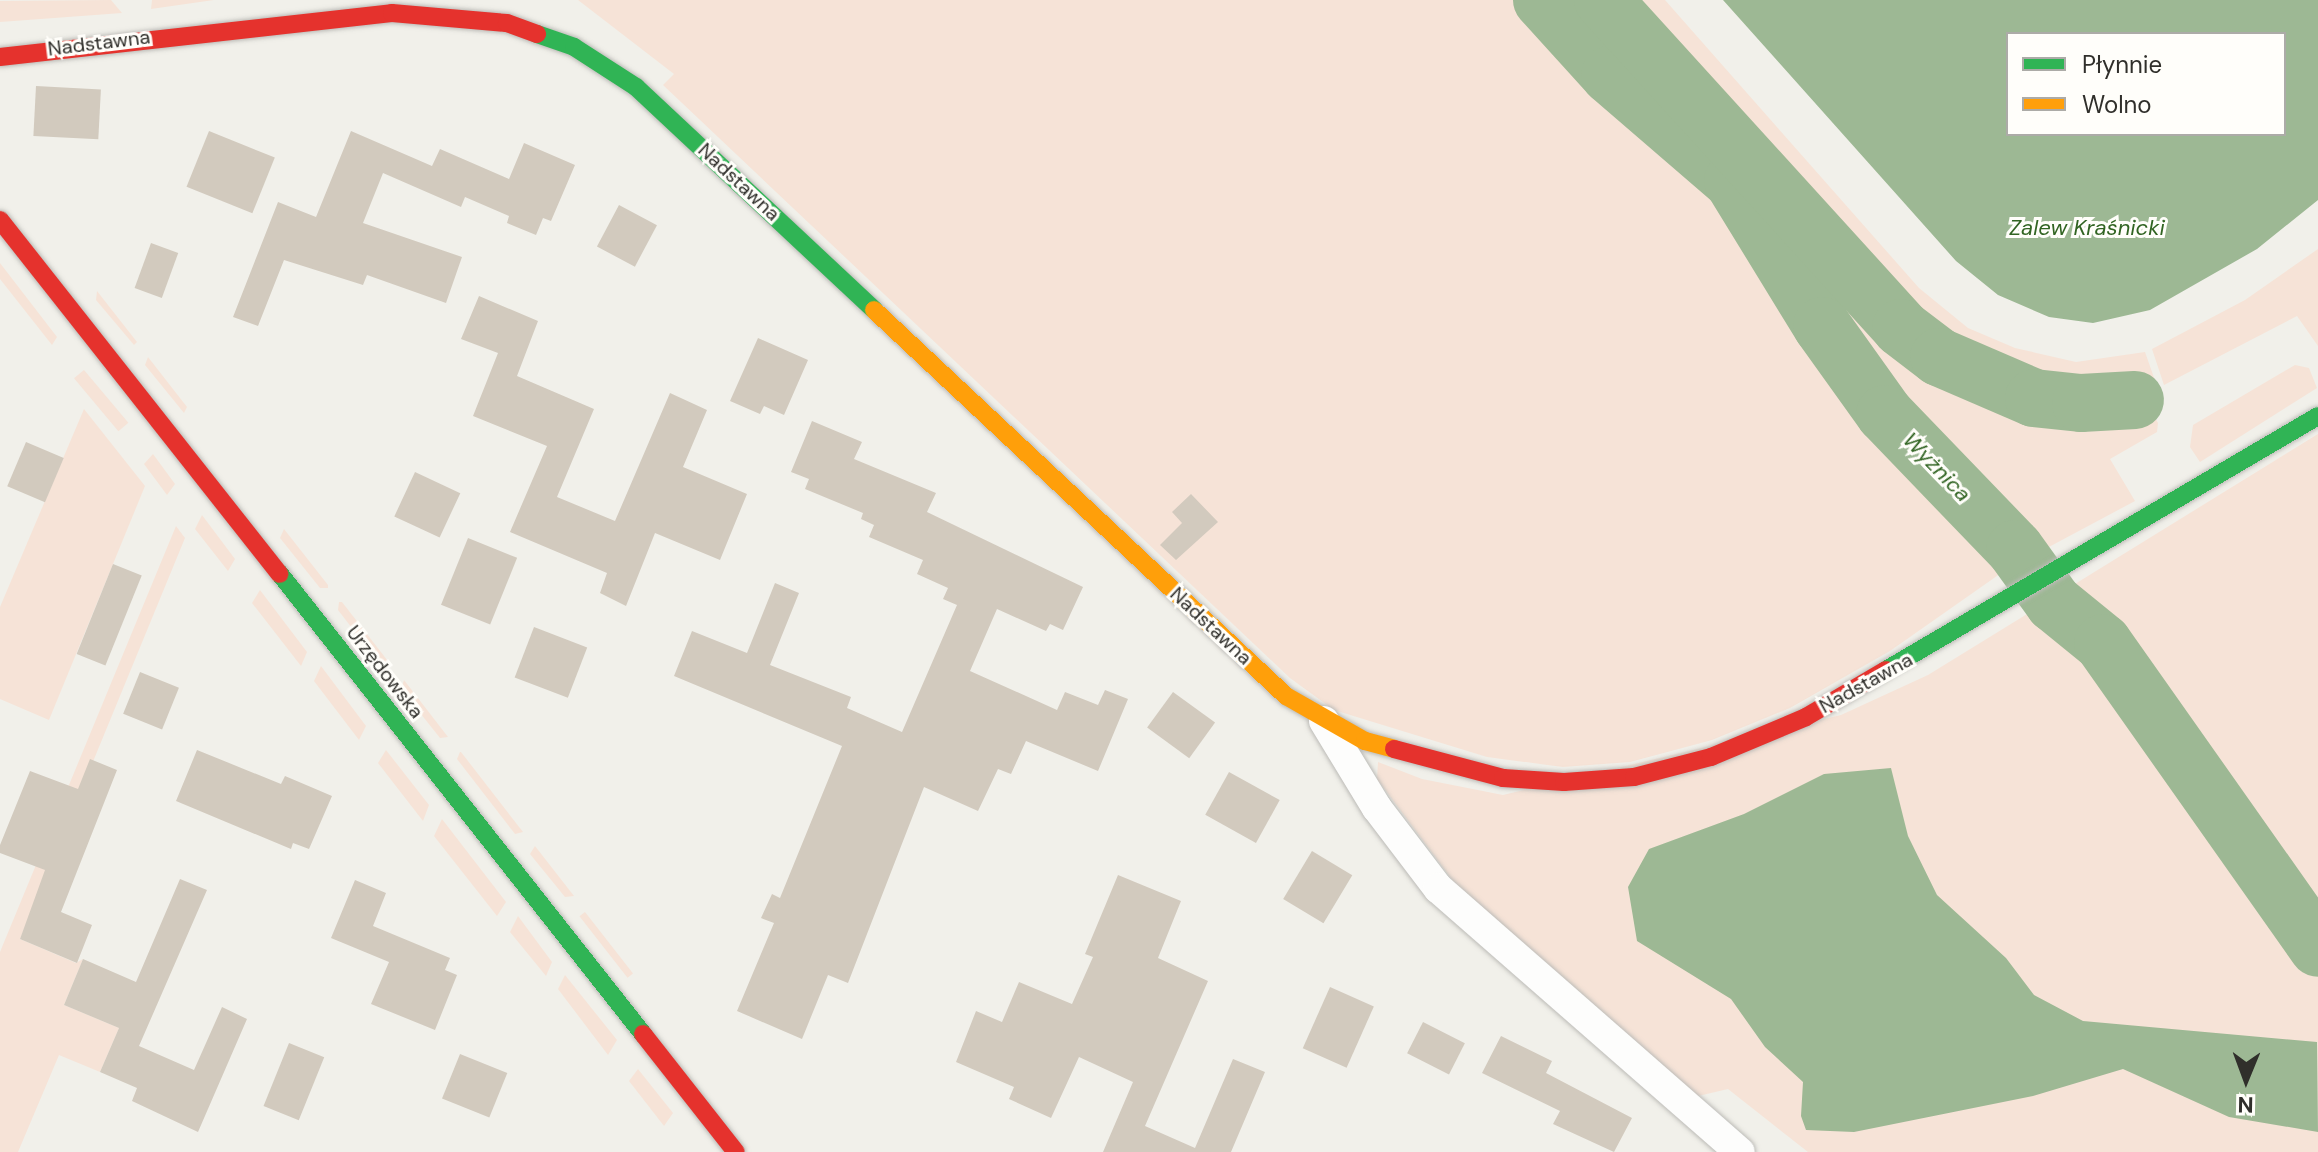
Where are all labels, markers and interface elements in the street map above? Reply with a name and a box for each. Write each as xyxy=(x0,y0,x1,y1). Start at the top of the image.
street label: Nadstawna xyxy=(46,25,152,61)
legend xyxy=(2006,32,2286,136)
text: Płynnie xyxy=(2082,49,2162,80)
text: Wolno xyxy=(2082,89,2152,120)
street label: Nadstawna xyxy=(693,138,785,226)
water label: Zalew Kraśnicki xyxy=(2009,215,2165,241)
water label: Wyżnica xyxy=(1897,427,1977,507)
street label: Nadstawna xyxy=(1165,582,1257,670)
street label: Urzędowska xyxy=(341,621,429,723)
street label: Nadstawna xyxy=(1815,648,1917,718)
north arrow xyxy=(2206,1040,2286,1120)
text: N xyxy=(2237,1090,2254,1119)

